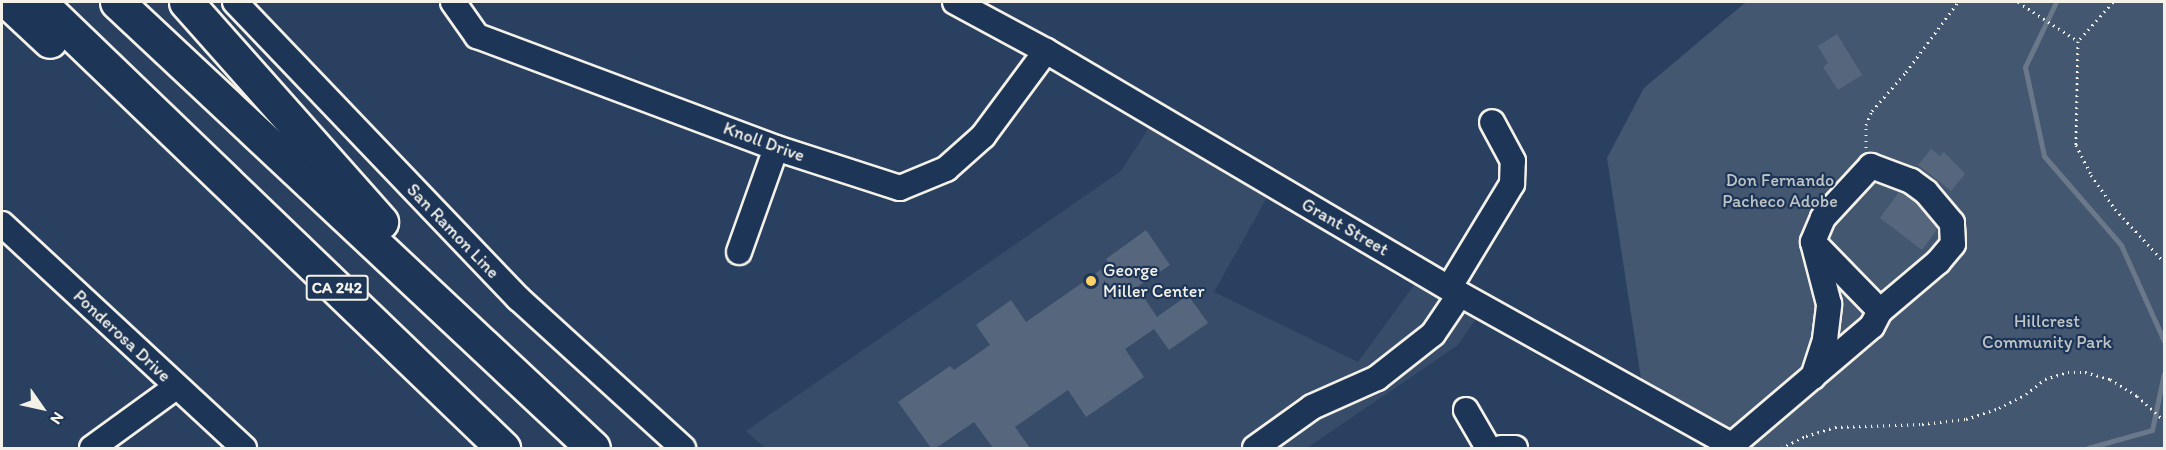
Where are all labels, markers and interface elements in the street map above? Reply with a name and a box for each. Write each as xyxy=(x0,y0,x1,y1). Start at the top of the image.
street label: Knoll Drive xyxy=(720,117,808,167)
park label: Don Fernando Pacheco Adobe xyxy=(1722,170,1838,213)
street label: San Ramon Line xyxy=(402,179,504,283)
street label: Grant Street xyxy=(1298,193,1392,261)
place label: George Miller Center xyxy=(1103,260,1204,302)
marker: George Miller Center xyxy=(1084,274,1098,288)
road number: CA 242 xyxy=(306,275,368,301)
street label: Ponderosa Drive xyxy=(69,285,175,387)
park label: Hillcrest Community Park xyxy=(1982,311,2112,354)
north arrow xyxy=(12,378,72,438)
text: N xyxy=(46,409,68,428)

